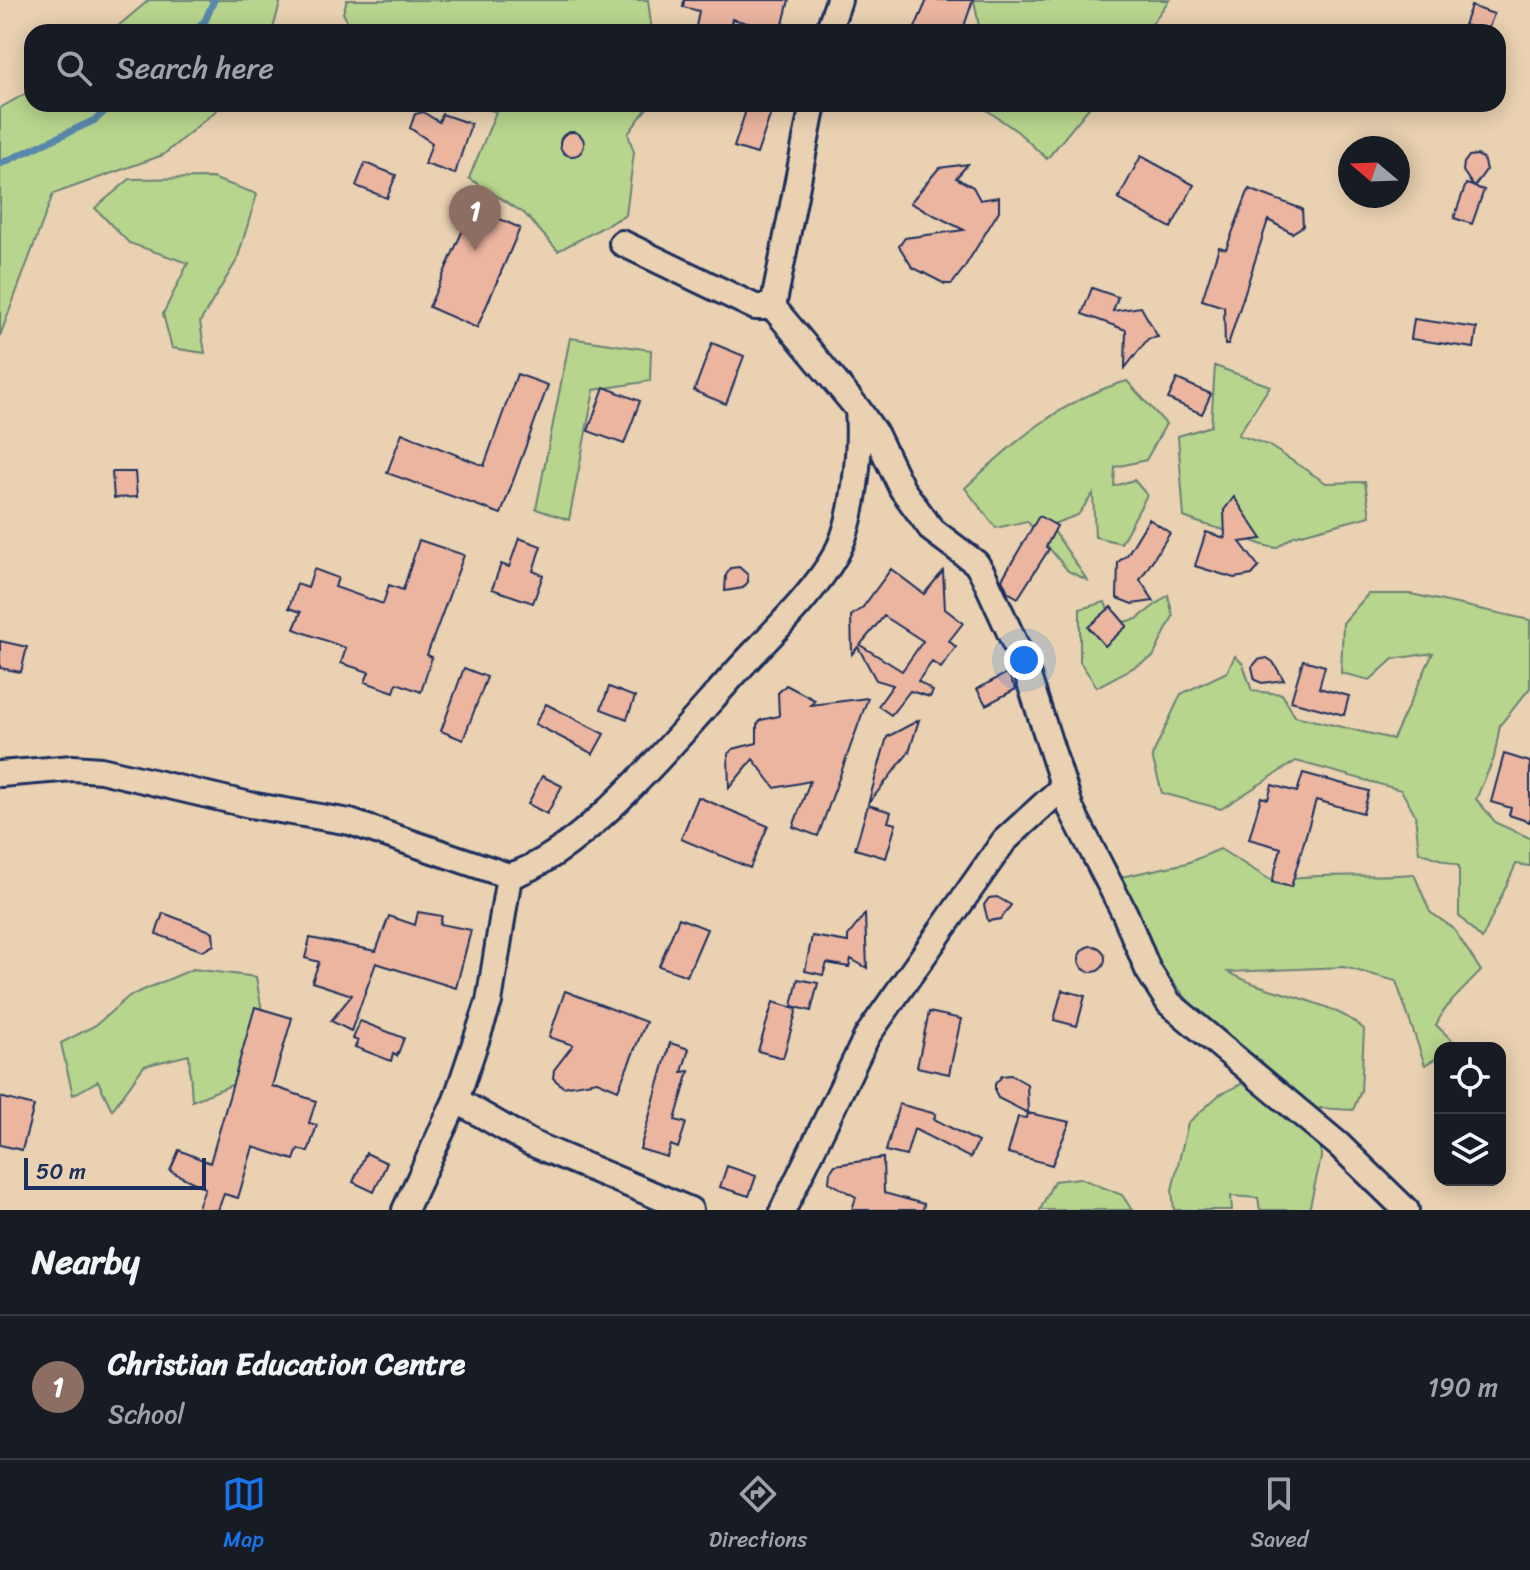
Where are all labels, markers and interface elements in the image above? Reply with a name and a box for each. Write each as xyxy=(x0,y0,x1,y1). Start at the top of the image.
search box xyxy=(24,24,1506,112)
text: Search here xyxy=(116,41,274,95)
icon: search xyxy=(52,46,96,90)
north arrow xyxy=(1338,136,1410,208)
pin: 1 xyxy=(449,185,501,251)
your location xyxy=(1004,640,1044,680)
map controls xyxy=(1434,1042,1506,1186)
button: locate xyxy=(1434,1042,1506,1114)
button: layers xyxy=(1434,1114,1506,1186)
text: 50 m xyxy=(36,1152,86,1191)
scale bar xyxy=(24,1154,206,1190)
text: Nearby xyxy=(32,1232,140,1292)
text: Christian Education Centre xyxy=(108,1337,465,1391)
text: 1 xyxy=(52,1364,64,1410)
text: 190 m xyxy=(1428,1364,1498,1410)
text: School xyxy=(108,1391,185,1437)
tab: Map xyxy=(222,1472,266,1559)
tab: Directions xyxy=(709,1472,807,1559)
tab: Saved xyxy=(1250,1472,1308,1559)

